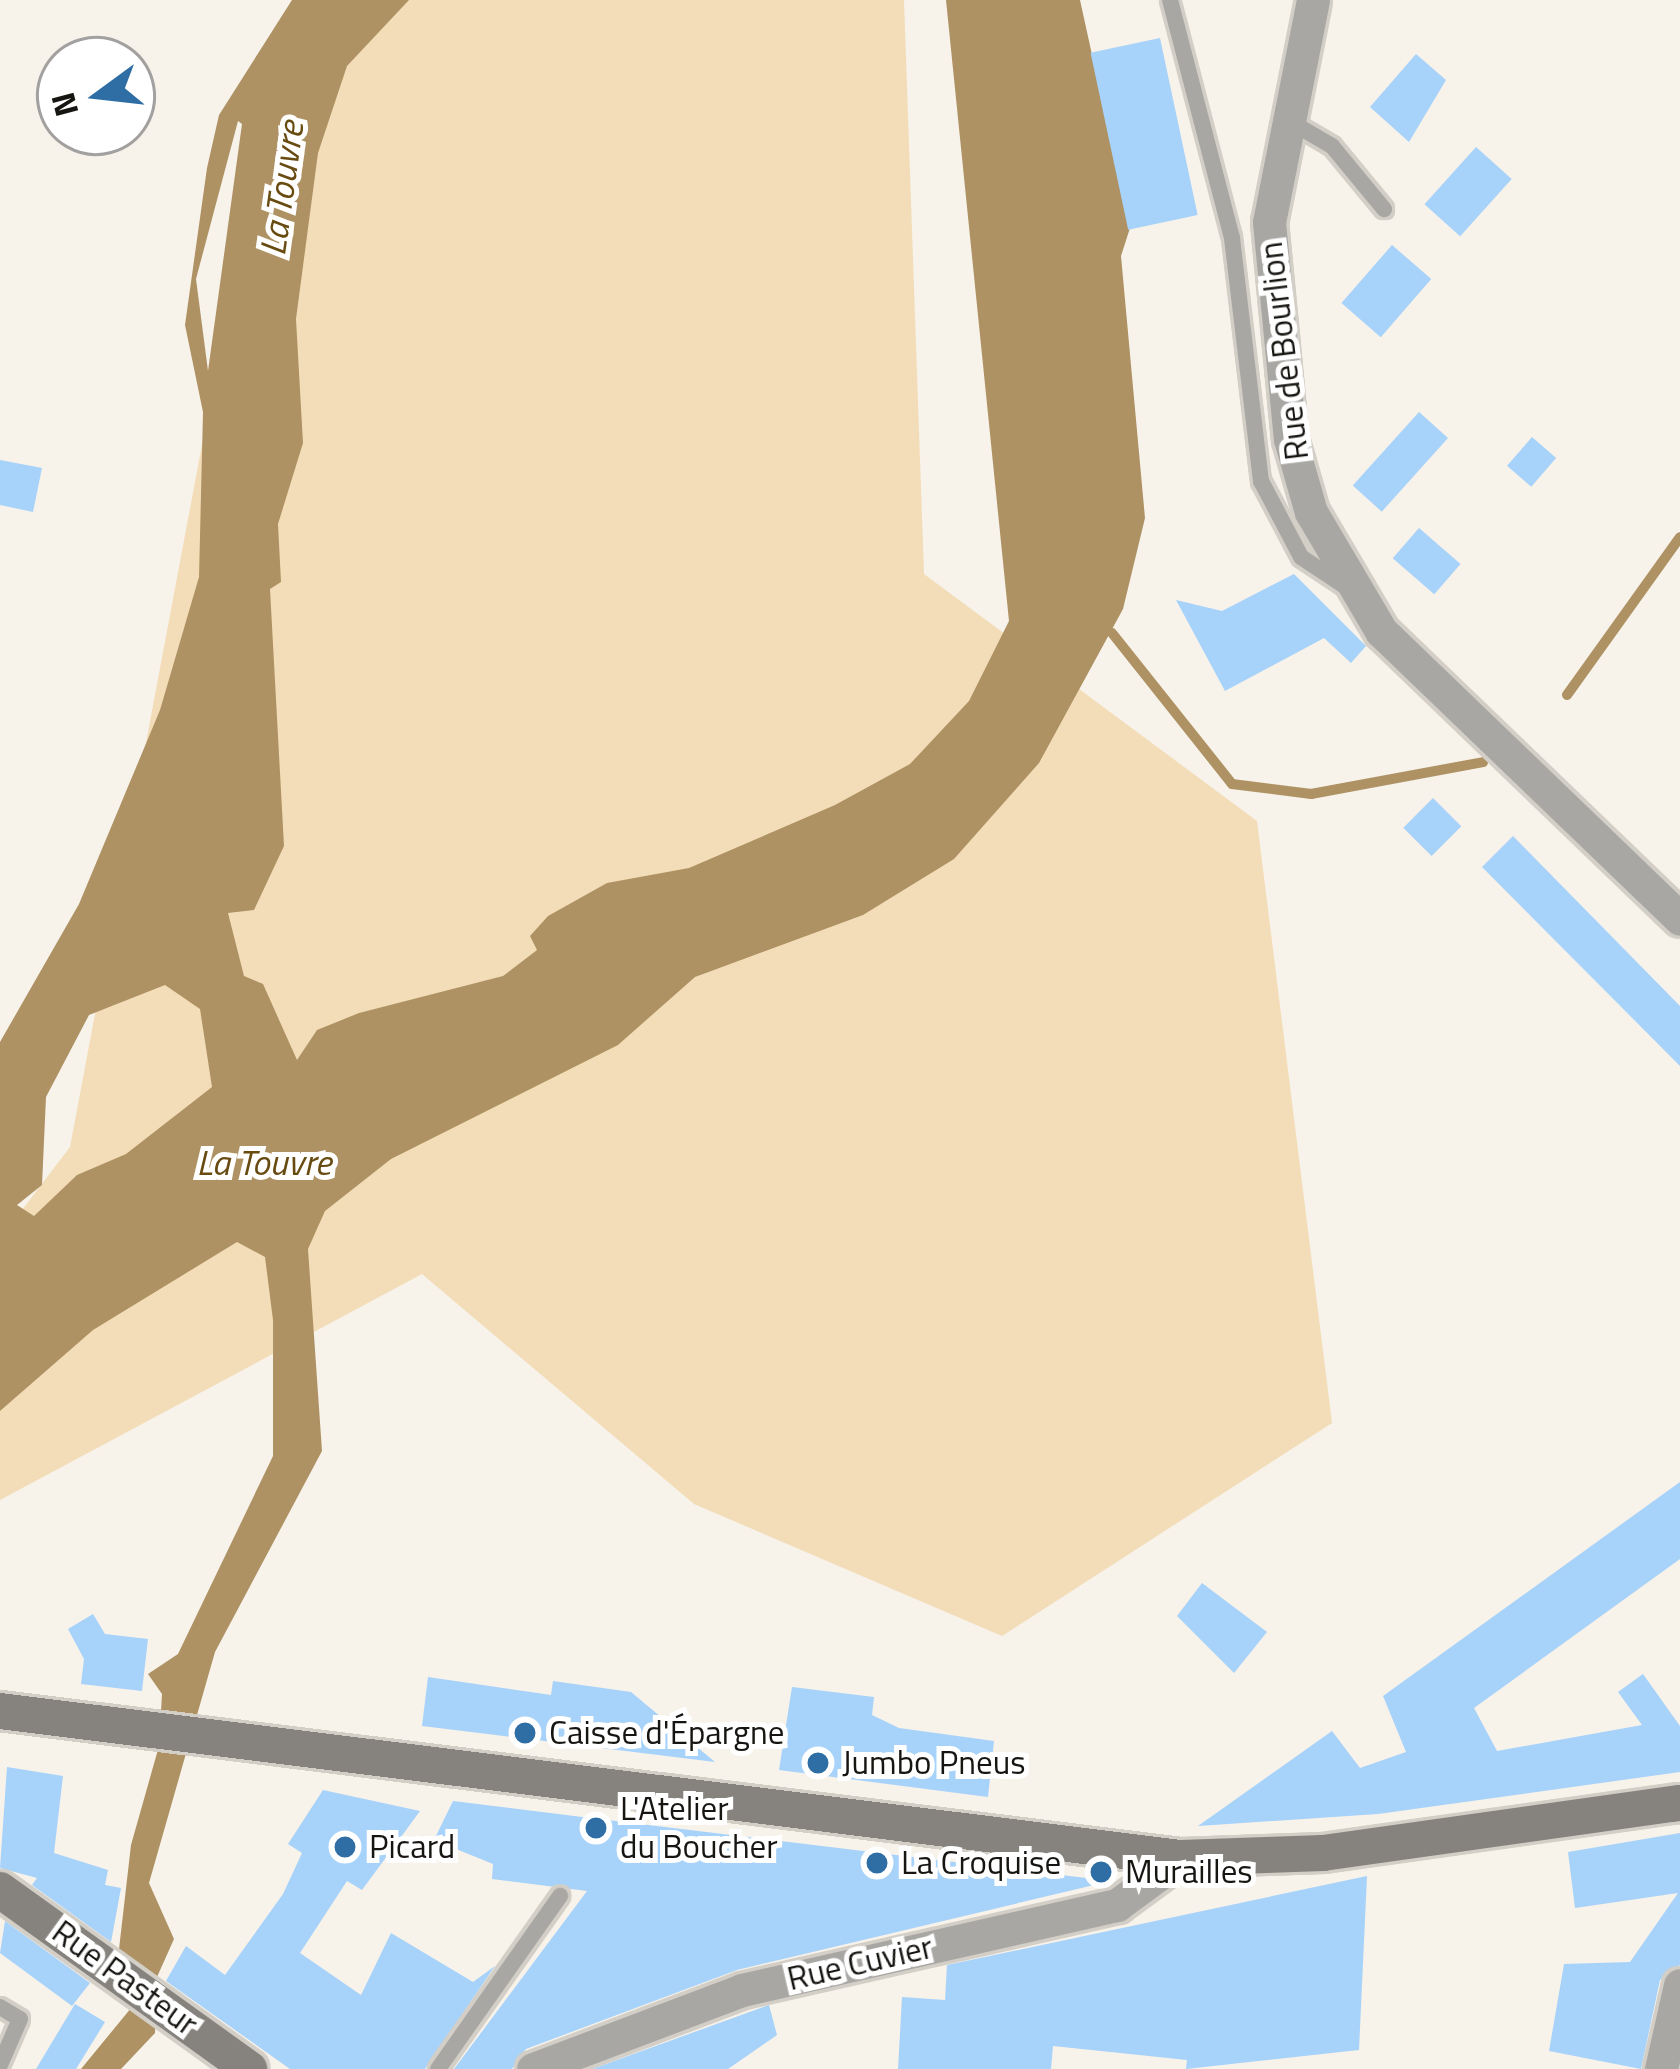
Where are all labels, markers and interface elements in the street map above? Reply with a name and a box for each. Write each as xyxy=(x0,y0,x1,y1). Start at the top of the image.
north arrow xyxy=(36,36,156,156)
text: N xyxy=(37,87,91,122)
water label: La Touvre xyxy=(250,118,312,258)
street label: Rue de Bourlion xyxy=(1251,240,1317,462)
water label: La Touvre xyxy=(197,1140,331,1184)
place label: Caisse d'Épargne xyxy=(549,1713,784,1753)
marker: Caisse d'Épargne xyxy=(512,1720,538,1746)
place label: Jumbo Pneus xyxy=(842,1743,1026,1783)
marker: Jumbo Pneus xyxy=(805,1750,831,1776)
place label: L'Atelier du Boucher xyxy=(620,1789,778,1867)
marker: L'Atelier du Boucher xyxy=(583,1815,609,1841)
place label: Picard xyxy=(369,1827,455,1867)
marker: Picard xyxy=(332,1834,358,1860)
place label: La Croquise xyxy=(901,1843,1061,1883)
marker: La Croquise xyxy=(864,1850,890,1876)
place label: Murailles xyxy=(1125,1852,1253,1892)
marker: Murailles xyxy=(1088,1859,1114,1885)
street label: Rue Pasteur xyxy=(45,1912,205,2044)
street label: Rue Cuvier xyxy=(783,1927,937,1999)

